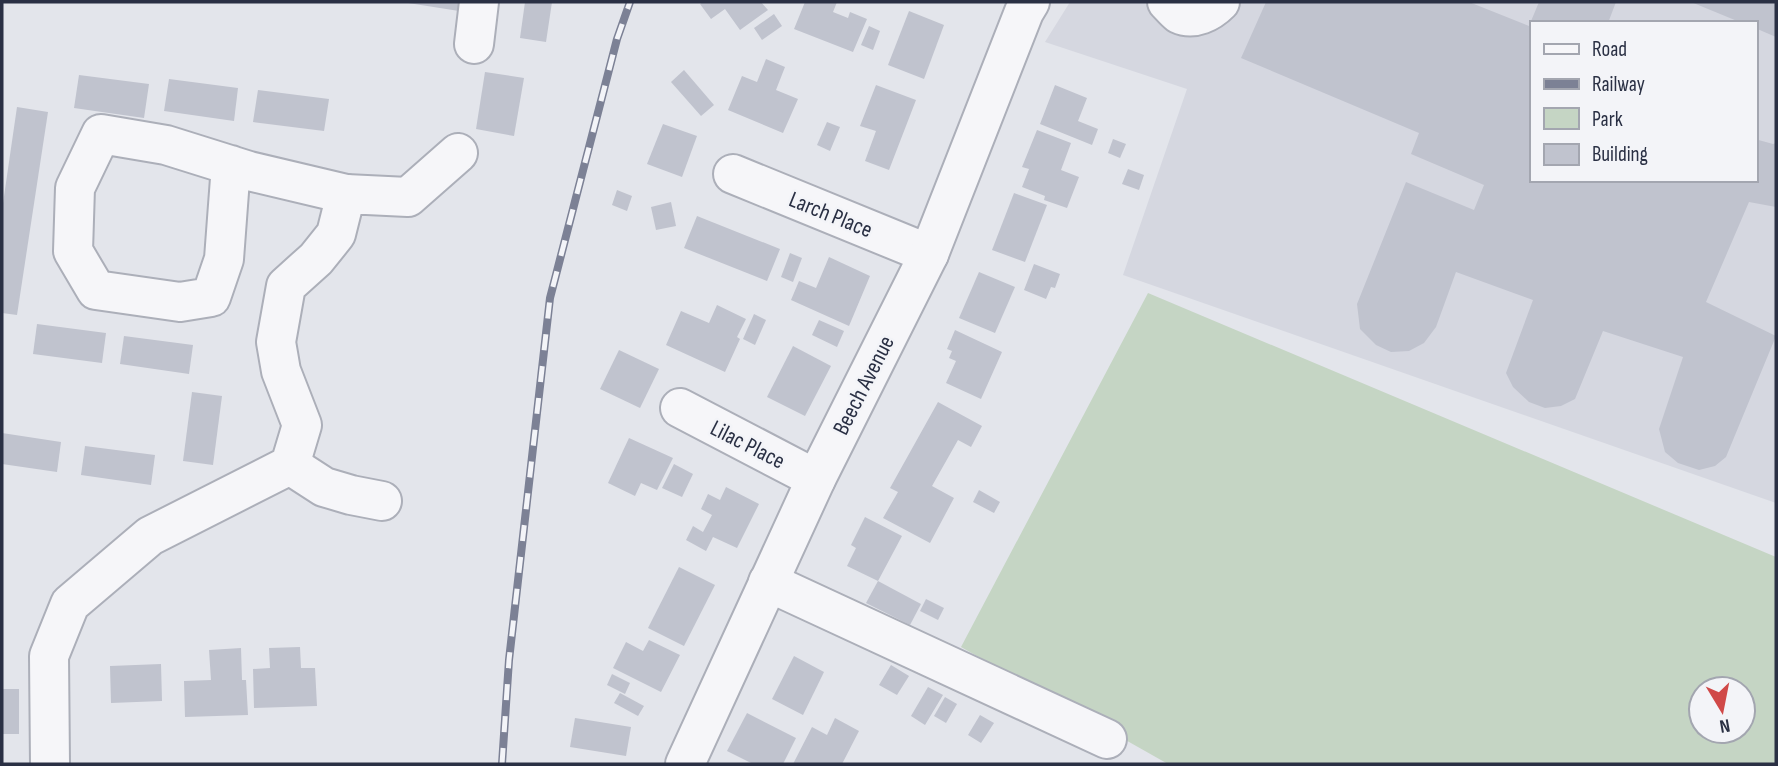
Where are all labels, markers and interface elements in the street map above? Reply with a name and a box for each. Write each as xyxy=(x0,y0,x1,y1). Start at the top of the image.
legend xyxy=(1530,21,1757,182)
text: Road xyxy=(1592,37,1627,62)
text: Railway xyxy=(1592,72,1645,97)
text: Park xyxy=(1592,107,1623,132)
text: Building xyxy=(1592,142,1648,167)
street label: Larch Place xyxy=(785,186,876,244)
street label: Beech Avenue xyxy=(827,331,901,440)
street label: Lilac Place xyxy=(706,414,790,476)
north arrow xyxy=(1687,675,1757,745)
text: N xyxy=(1718,713,1732,737)

